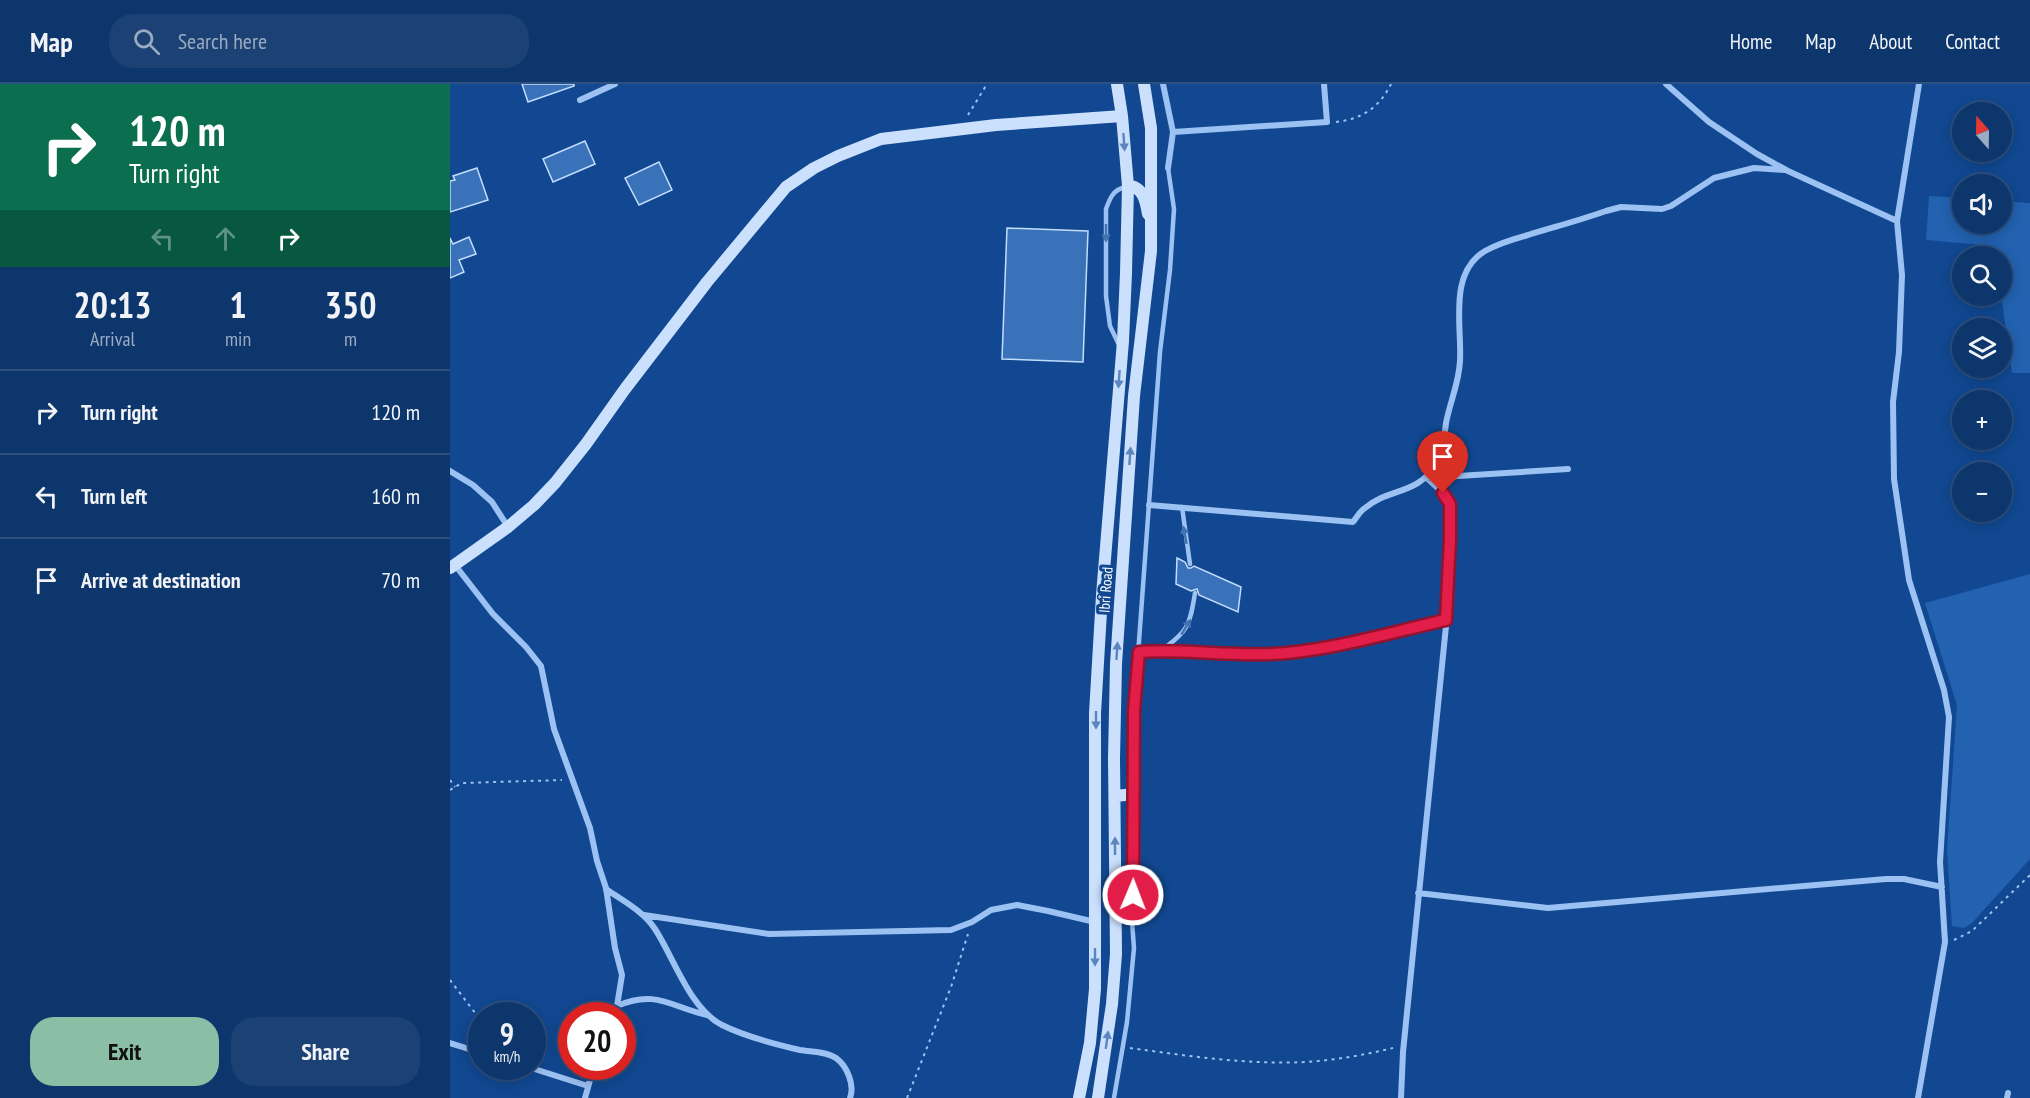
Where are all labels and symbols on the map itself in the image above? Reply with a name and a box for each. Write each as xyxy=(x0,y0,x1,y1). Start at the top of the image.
north arrow xyxy=(1952,102,2012,162)
one-way arrow xyxy=(1119,133,1128,152)
one-way arrow xyxy=(1101,224,1111,243)
one-way arrow xyxy=(1114,369,1124,388)
pin xyxy=(1417,431,1468,493)
one-way arrow xyxy=(1126,447,1135,466)
one-way arrow xyxy=(1180,526,1189,545)
street label: Ibri Road xyxy=(1094,566,1117,614)
one-way arrow xyxy=(1180,619,1191,635)
one-way arrow xyxy=(1112,641,1121,660)
one-way arrow xyxy=(1091,710,1101,729)
one-way arrow xyxy=(1110,836,1120,855)
position arrow xyxy=(1101,863,1165,927)
one-way arrow xyxy=(1090,947,1100,966)
speed limit sign: 20 xyxy=(558,1002,636,1080)
one-way arrow xyxy=(1103,1031,1112,1050)

